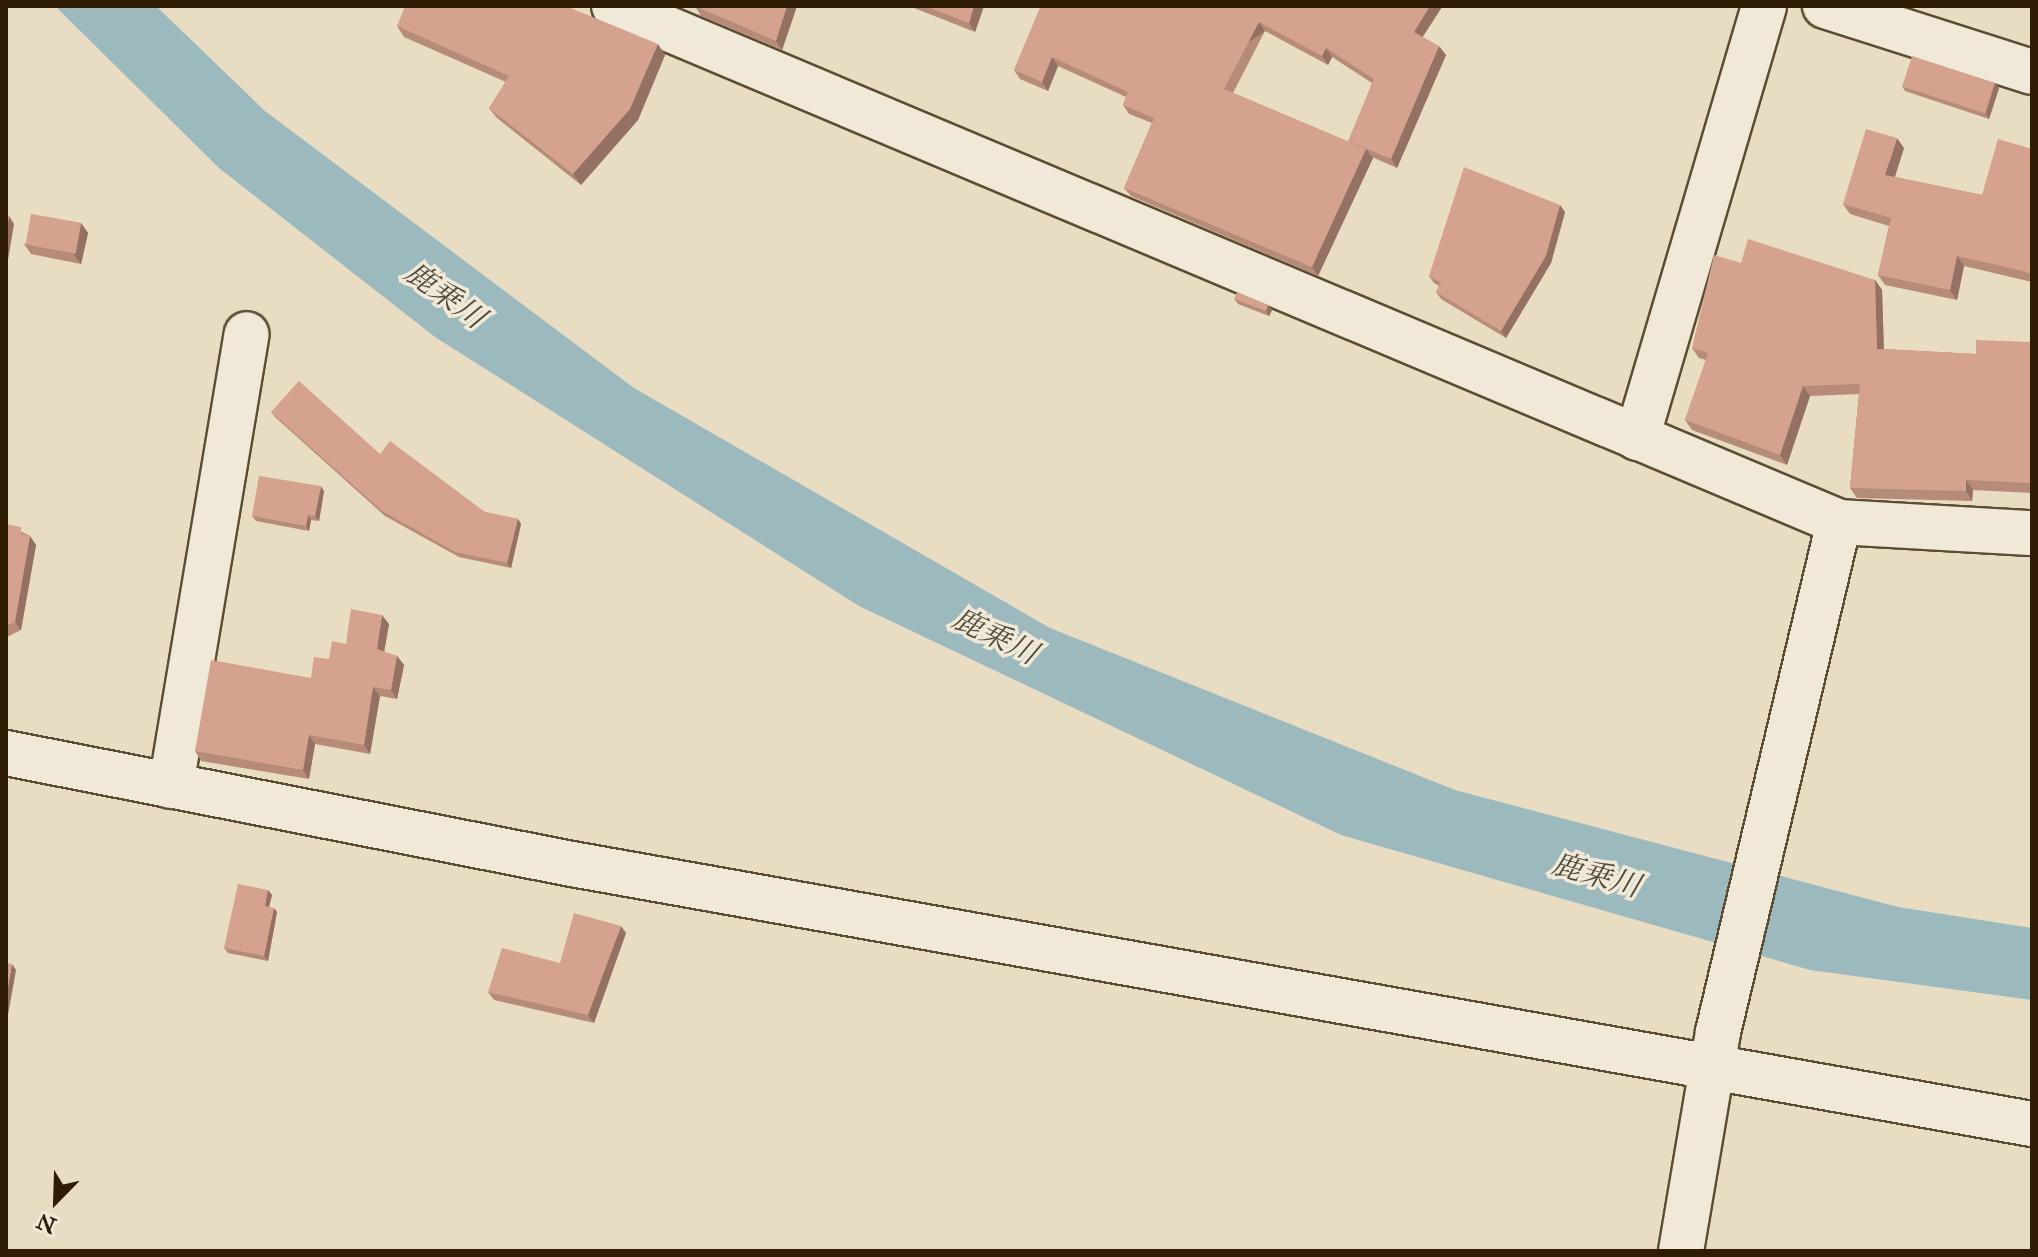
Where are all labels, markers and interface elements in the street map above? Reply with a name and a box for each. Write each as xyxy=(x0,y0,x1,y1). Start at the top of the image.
water label: 鹿乗川 xyxy=(398,254,492,336)
water label: 鹿乗川 xyxy=(947,600,1043,672)
water label: 鹿乗川 xyxy=(1548,845,1644,905)
north arrow xyxy=(16,1161,96,1241)
text: N xyxy=(33,1207,60,1240)

